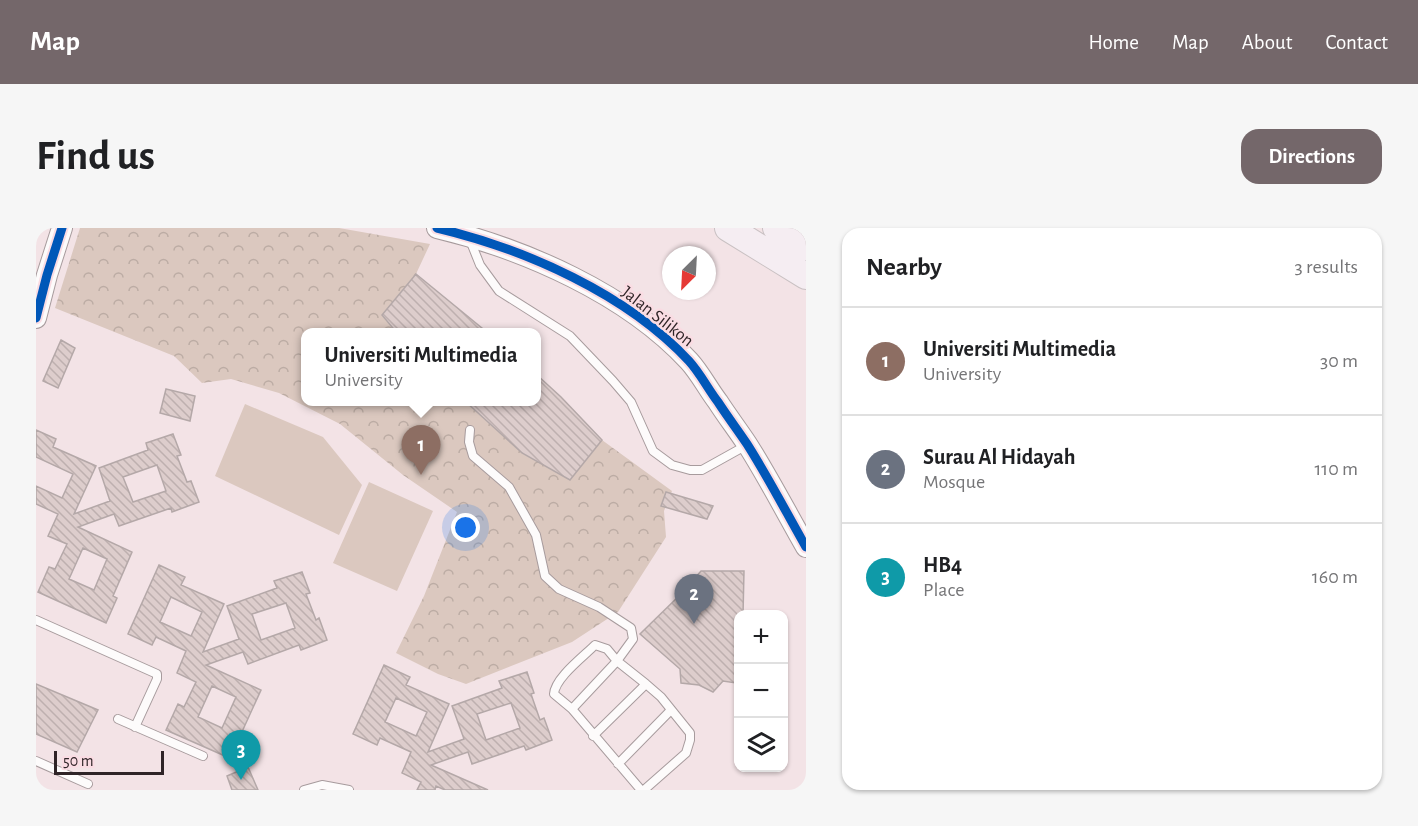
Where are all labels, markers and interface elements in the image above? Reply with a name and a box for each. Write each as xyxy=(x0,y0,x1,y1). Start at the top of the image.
text: Map xyxy=(30,28,80,56)
text: Home xyxy=(1088,32,1139,53)
text: Map xyxy=(1172,32,1209,53)
text: About xyxy=(1242,32,1292,53)
text: Contact xyxy=(1325,32,1388,53)
button: Directions xyxy=(1241,129,1382,184)
text: Find us xyxy=(36,135,155,177)
north arrow xyxy=(662,246,716,300)
text: Nearby xyxy=(866,254,942,280)
text: 3 results xyxy=(1294,257,1358,277)
street label: Jalan Silikon xyxy=(618,283,697,350)
popup xyxy=(301,328,541,406)
text: Universiti Multimedia xyxy=(923,338,1116,360)
text: Universiti Multimedia xyxy=(325,344,518,366)
text: 1 xyxy=(882,351,889,371)
text: 30 m xyxy=(1320,351,1358,371)
text: University xyxy=(923,364,1001,384)
text: University xyxy=(325,370,403,390)
pin: 1 xyxy=(402,426,440,475)
text: Surau Al Hidayah xyxy=(923,446,1076,468)
text: 2 xyxy=(881,459,890,479)
text: 110 m xyxy=(1314,459,1358,479)
text: Mosque xyxy=(923,472,985,492)
your location xyxy=(451,513,480,542)
text: HB4 xyxy=(923,554,962,576)
text: 3 xyxy=(881,567,890,587)
text: 160 m xyxy=(1312,567,1358,587)
pin: 2 xyxy=(674,574,714,624)
text: Place xyxy=(923,580,964,600)
map controls xyxy=(734,610,788,772)
button: + xyxy=(734,610,788,664)
button: − xyxy=(734,664,788,718)
button: layers xyxy=(734,718,788,772)
pin: 3 xyxy=(222,730,260,780)
scale bar xyxy=(54,748,164,776)
text: 50 m xyxy=(63,753,94,769)

